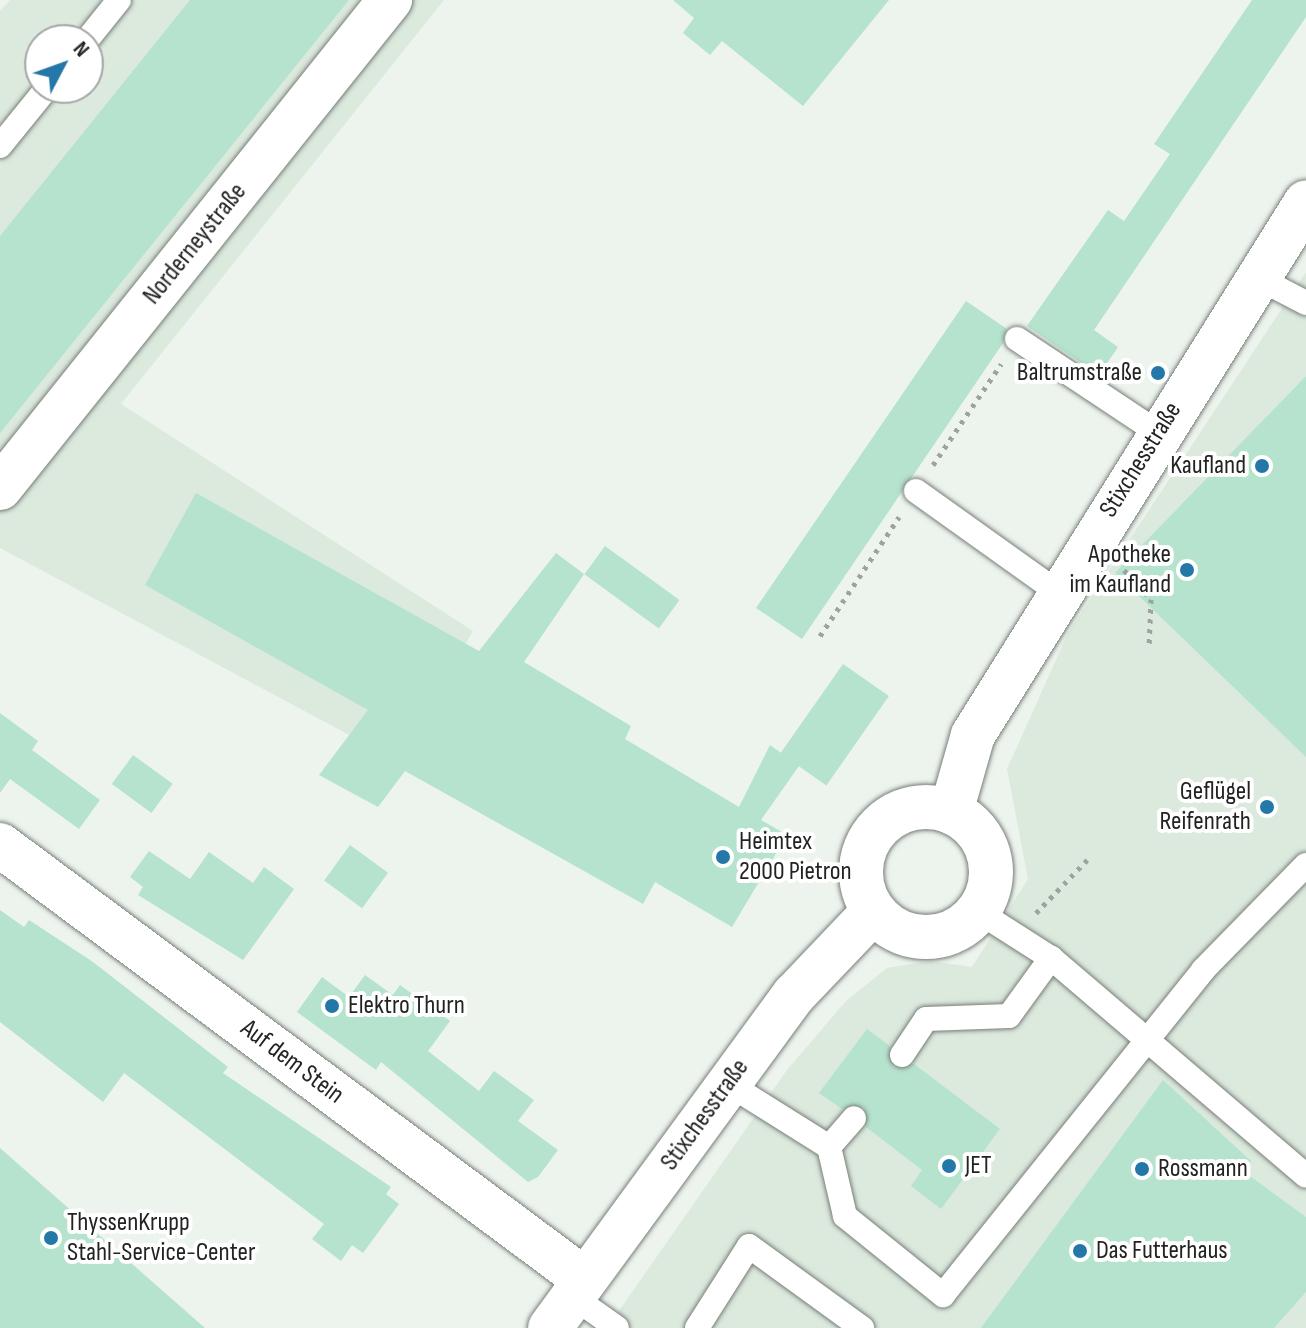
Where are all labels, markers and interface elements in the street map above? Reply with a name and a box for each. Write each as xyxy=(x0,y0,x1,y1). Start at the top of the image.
north arrow xyxy=(24,24,104,104)
text: N xyxy=(67,36,95,63)
street label: Norderneystraße xyxy=(137,177,253,311)
place label: Baltrumstraße xyxy=(1017,357,1142,389)
marker: Baltrumstraße xyxy=(1149,364,1167,382)
street label: Stixchesstraße xyxy=(1093,397,1189,523)
place label: Kaufland xyxy=(1170,450,1246,482)
marker: Kaufland xyxy=(1253,457,1271,475)
place label: Apotheke im Kaufland xyxy=(1069,539,1171,600)
marker: Apotheke im Kaufland xyxy=(1178,561,1196,579)
place label: Geflügel Reifenrath xyxy=(1159,776,1251,838)
marker: Geflügel Reifenrath xyxy=(1258,798,1276,816)
place label: Heimtex 2000 Pietron xyxy=(739,826,852,888)
marker: Heimtex 2000 Pietron xyxy=(714,848,732,866)
place label: Elektro Thurn xyxy=(348,990,465,1022)
marker: Elektro Thurn xyxy=(323,997,341,1015)
street label: Auf dem Stein xyxy=(234,1013,350,1111)
street label: Stixchesstraße xyxy=(654,1053,756,1177)
place label: JET xyxy=(965,1150,992,1182)
place label: Rossmann xyxy=(1158,1153,1248,1185)
marker: JET xyxy=(940,1157,958,1175)
marker: Rossmann xyxy=(1133,1160,1151,1178)
place label: ThyssenKrupp Stahl-Service-Center xyxy=(67,1207,255,1268)
marker: ThyssenKrupp Stahl-Service-Center xyxy=(42,1229,60,1247)
place label: Das Futterhaus xyxy=(1096,1235,1228,1267)
marker: Das Futterhaus xyxy=(1071,1242,1089,1260)

